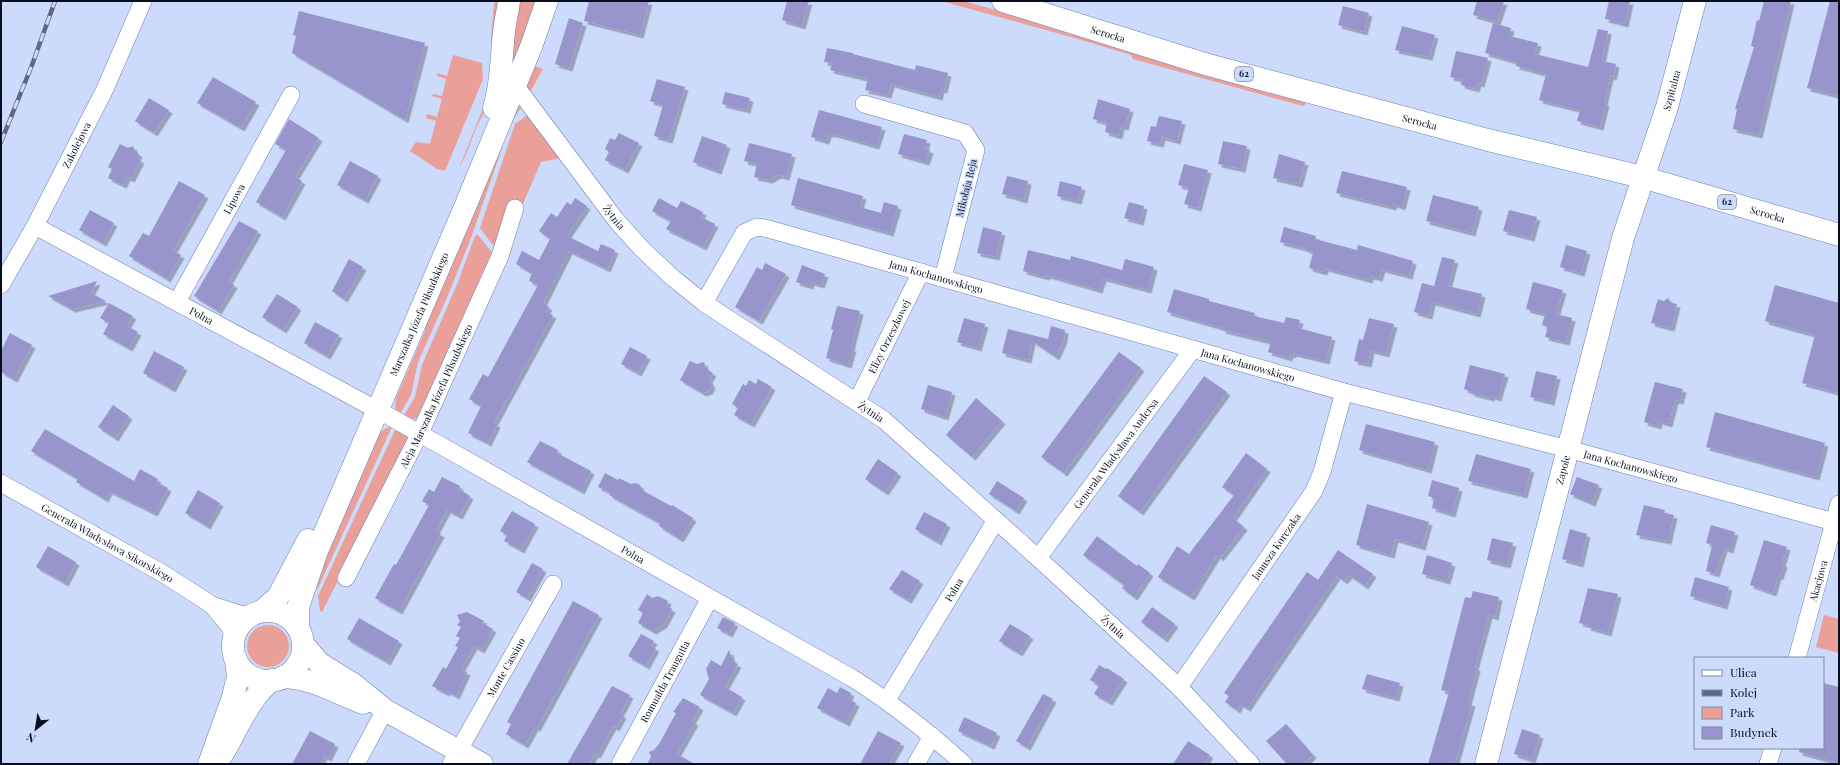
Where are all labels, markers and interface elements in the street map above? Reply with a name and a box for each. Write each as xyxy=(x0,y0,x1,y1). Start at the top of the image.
street label: Serocka xyxy=(1089,22,1127,46)
road number: 62 xyxy=(1235,67,1253,81)
street label: Szpitalna xyxy=(1659,69,1683,112)
street label: Serocka xyxy=(1401,110,1439,133)
street label: Zakolejowa xyxy=(59,120,94,171)
street label: Mikołaja Reja xyxy=(952,158,980,218)
street label: Lipowa xyxy=(220,181,248,216)
road number: 62 xyxy=(1718,195,1736,209)
street label: Żytnia xyxy=(600,202,628,233)
street label: Serocka xyxy=(1749,202,1787,226)
street label: Marszałka Józefa Piłsudskiego xyxy=(386,250,452,378)
street label: Jana Kochanowskiego xyxy=(887,256,985,297)
street label: Elizy Orzeszkowej xyxy=(865,297,913,376)
street label: Polna xyxy=(187,303,216,328)
street label: Aleja Marszałka Józefa Piłsudskiego xyxy=(396,321,476,472)
street label: Jana Kochanowskiego xyxy=(1199,345,1297,385)
street label: Generała Władysława Andersa xyxy=(1070,396,1161,512)
street label: Żytnia xyxy=(855,398,887,425)
street label: Jana Kochanowskiego xyxy=(1581,446,1680,486)
street label: Zapole xyxy=(1552,454,1573,486)
street label: Generała Władysława Sikorskiego xyxy=(39,500,177,586)
street label: Janusza Korczaka xyxy=(1248,510,1304,583)
street label: Polna xyxy=(619,542,647,566)
street label: Akacjowa xyxy=(1805,559,1830,604)
street label: Polna xyxy=(941,575,966,604)
street label: Żytnia xyxy=(1098,612,1128,641)
street label: Monte Cassino xyxy=(483,635,528,700)
street label: Romualda Traugutta xyxy=(637,638,693,725)
legend xyxy=(1694,657,1824,749)
text: Ulica xyxy=(1730,664,1757,680)
text: Kolej xyxy=(1730,684,1757,700)
text: Park xyxy=(1730,704,1755,720)
north arrow xyxy=(16,709,56,749)
text: Budynek xyxy=(1730,724,1778,740)
text: N xyxy=(24,730,38,747)

